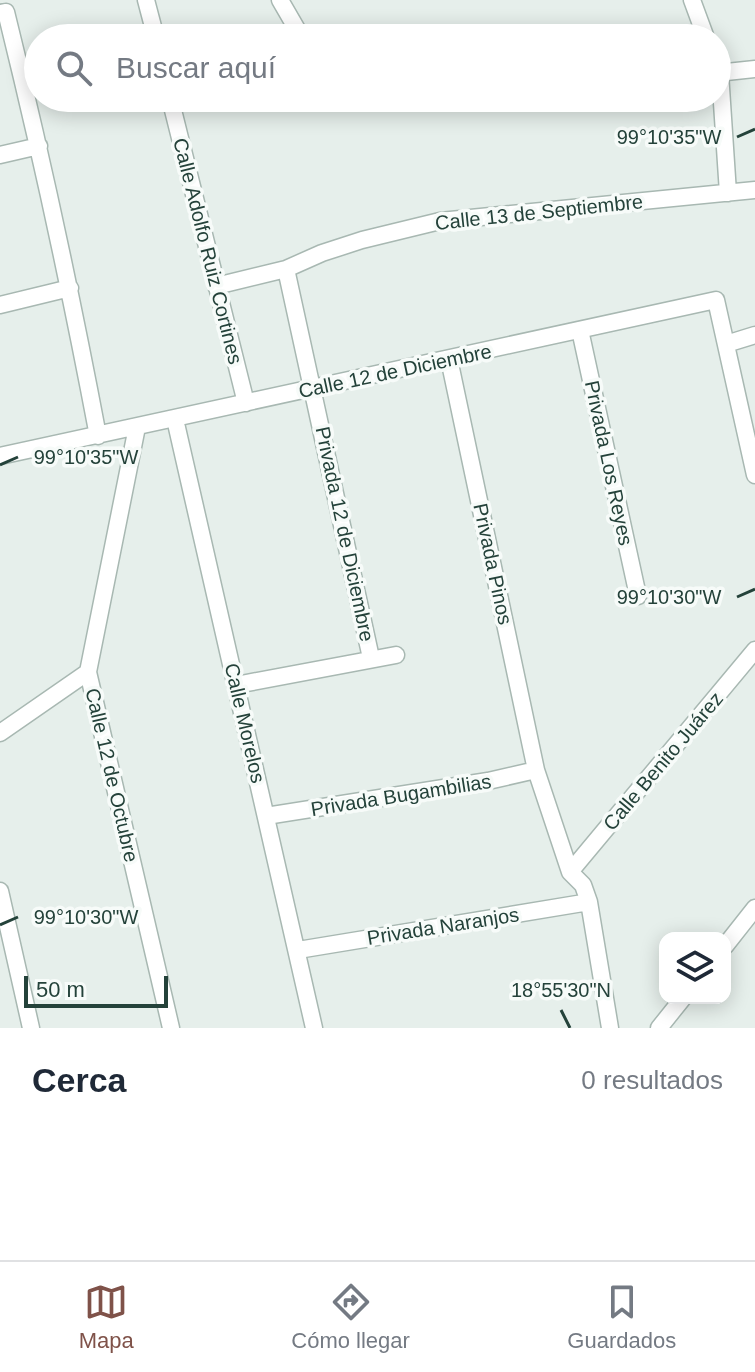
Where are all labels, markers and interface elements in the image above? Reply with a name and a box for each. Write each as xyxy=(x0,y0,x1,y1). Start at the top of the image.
search box xyxy=(24,24,731,112)
icon: search xyxy=(52,46,96,90)
text: Buscar aquí xyxy=(116,51,276,84)
text: 99°10'35"W xyxy=(617,126,721,148)
street label: Calle Adolfo Ruiz Cortines xyxy=(169,136,247,366)
street label: Calle 13 de Septiembre xyxy=(434,190,644,234)
street label: Calle 12 de Diciembre xyxy=(296,340,494,402)
street label: Privada Los Reyes xyxy=(581,379,637,547)
street label: Privada 12 de Diciembre xyxy=(311,425,379,643)
text: 99°10'35"W xyxy=(34,446,138,468)
street label: Privada Pinos xyxy=(469,501,517,627)
text: 99°10'30"W xyxy=(617,586,721,608)
street label: Calle Morelos xyxy=(221,661,269,785)
street label: Calle 12 de Octubre xyxy=(81,686,143,864)
street label: Calle Benito Juárez xyxy=(599,687,727,835)
street label: Privada Bugambilias xyxy=(309,770,493,820)
street label: Privada Naranjos xyxy=(366,903,520,949)
text: 99°10'30"W xyxy=(34,906,138,928)
map controls xyxy=(659,932,731,1004)
button: layers xyxy=(659,932,731,1004)
scale bar xyxy=(24,972,168,1008)
text: 50 m xyxy=(36,977,85,1002)
text: 18°55'30"N xyxy=(511,979,611,1001)
text: Cerca xyxy=(32,1061,127,1099)
text: 0 resultados xyxy=(581,1065,723,1095)
tab: Mapa xyxy=(79,1280,134,1354)
tab: Cómo llegar xyxy=(291,1280,410,1354)
tab: Guardados xyxy=(567,1280,676,1354)

